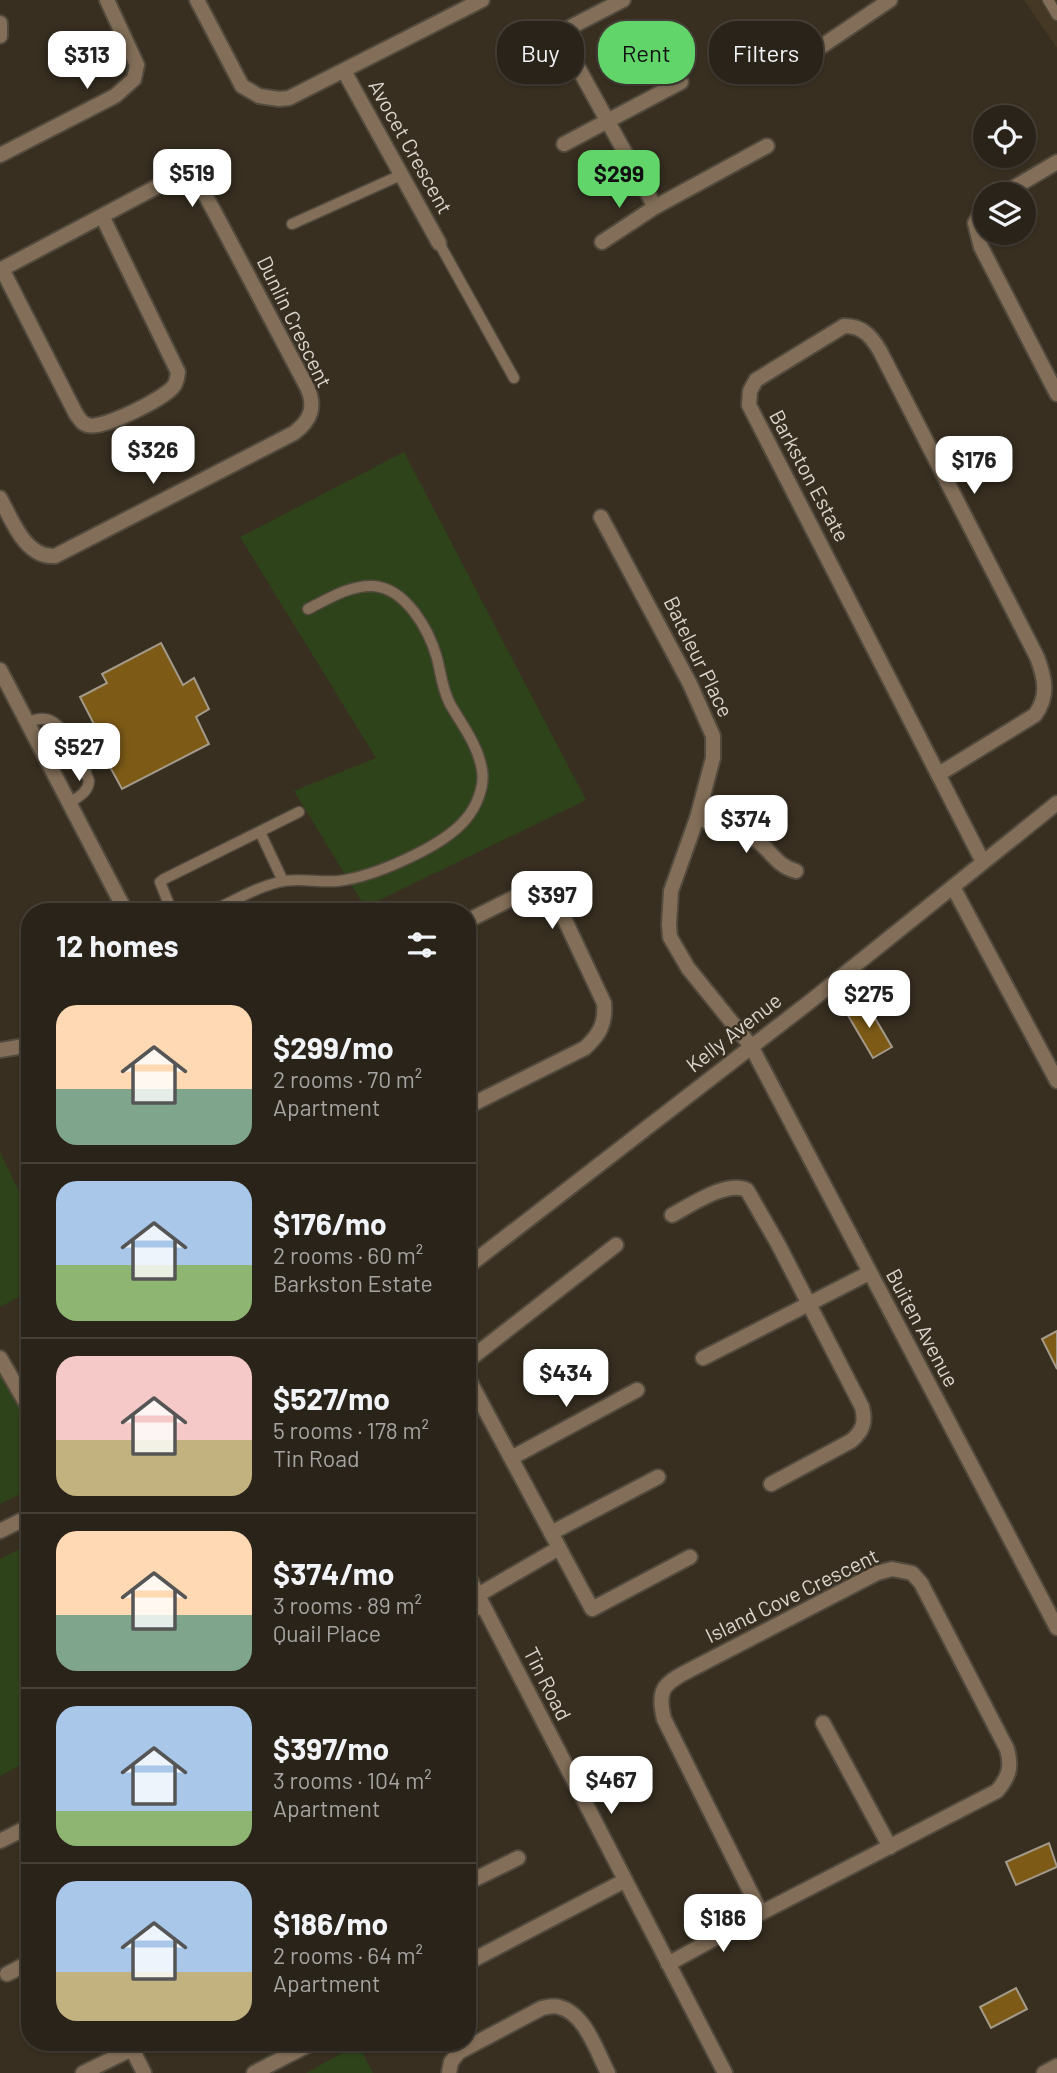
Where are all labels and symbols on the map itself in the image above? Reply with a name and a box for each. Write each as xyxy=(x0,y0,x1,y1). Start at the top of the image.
pin: $313 xyxy=(46,32,128,91)
street label: Avocet Crescent xyxy=(364,75,458,218)
pin: $519 xyxy=(151,150,233,209)
pin: $299 xyxy=(578,150,660,210)
street label: Dunlin Crescent xyxy=(253,251,338,391)
street label: Barkston Estate xyxy=(765,405,856,546)
pin: $326 xyxy=(112,426,194,486)
pin: $176 xyxy=(933,436,1015,496)
street label: Bateleur Place xyxy=(659,592,739,721)
pin: $527 xyxy=(38,724,120,783)
pin: $374 xyxy=(705,796,787,855)
pin: $397 xyxy=(511,872,593,931)
pin: $275 xyxy=(828,970,910,1030)
street label: Kelly Avenue xyxy=(680,987,786,1077)
street label: Buiten Avenue xyxy=(882,1264,965,1391)
pin: $434 xyxy=(525,1350,607,1409)
street label: Island Cove Crescent xyxy=(701,1542,882,1647)
street label: Tin Road xyxy=(519,1642,577,1724)
pin: $467 xyxy=(570,1756,652,1816)
pin: $186 xyxy=(682,1895,764,1954)

